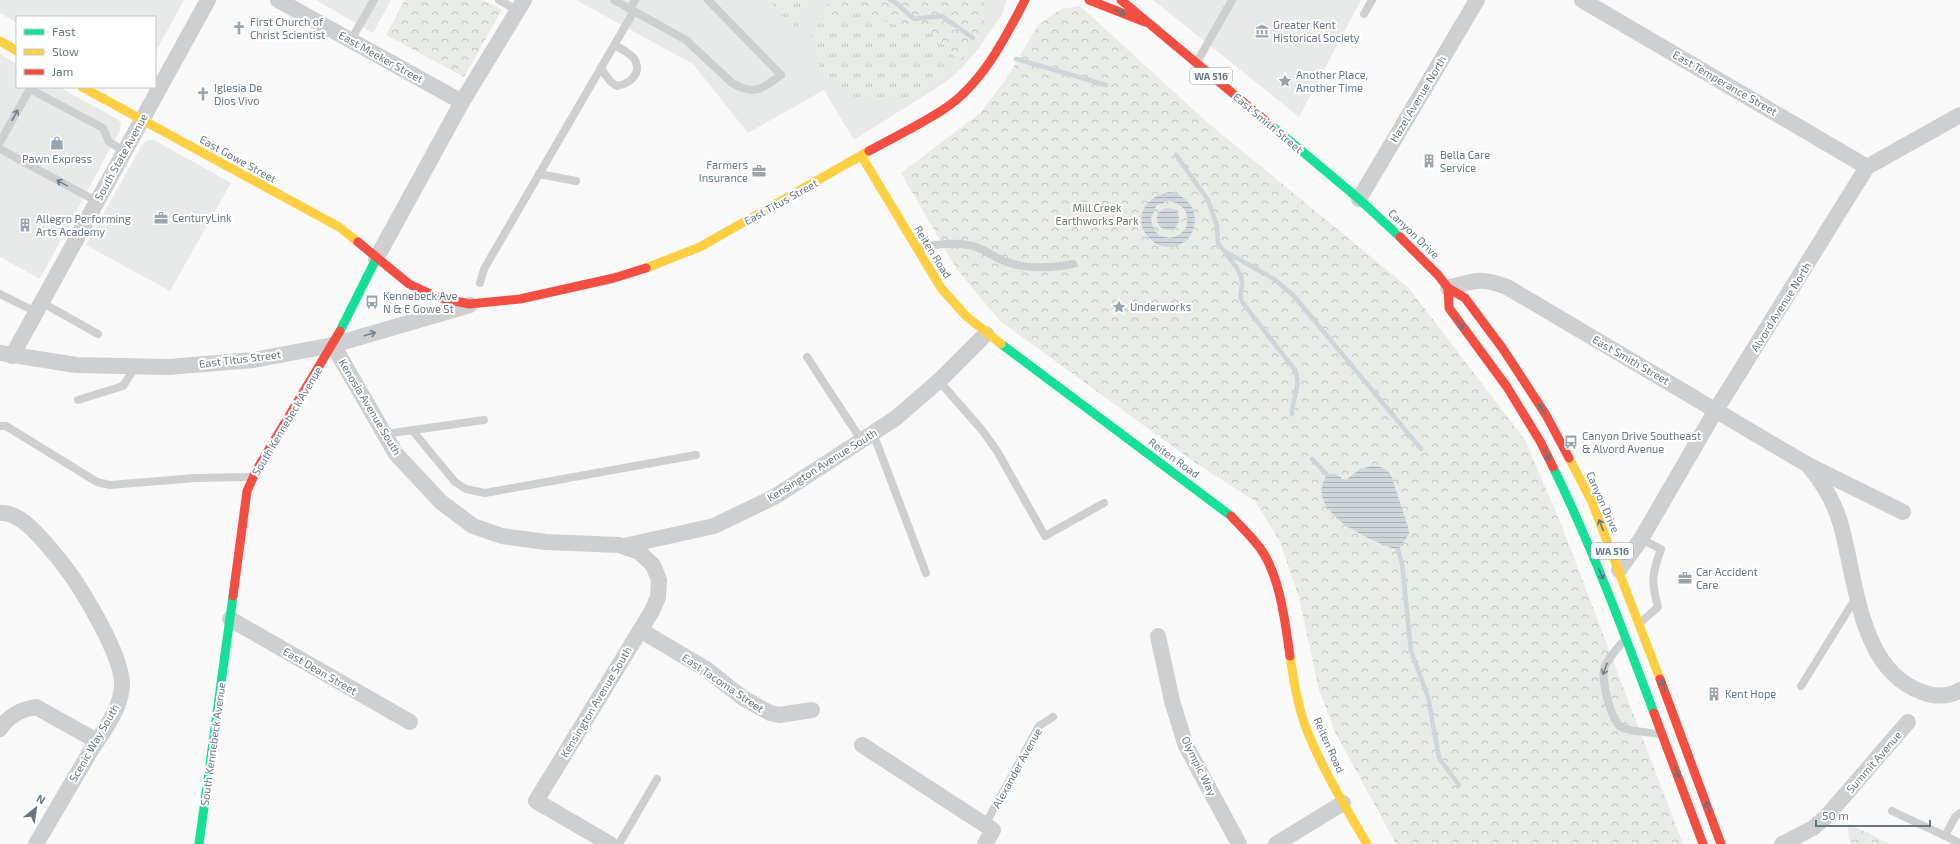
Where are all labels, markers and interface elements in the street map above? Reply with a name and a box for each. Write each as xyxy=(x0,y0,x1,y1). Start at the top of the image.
one-way arrow xyxy=(1114,9,1126,17)
place label: First Church of Christ Scientist xyxy=(250,15,325,41)
legend xyxy=(16,16,156,88)
place label: Greater Kent Historical Society xyxy=(1273,18,1360,44)
church icon: First Church of Christ Scientist xyxy=(231,20,247,36)
museum icon: Greater Kent Historical Society xyxy=(1254,23,1270,39)
text: Fast xyxy=(52,24,76,38)
street label: East Meeker Street xyxy=(337,28,426,85)
text: Slow xyxy=(52,44,79,58)
street label: East Temperance Street xyxy=(1671,47,1780,118)
street label: Hazel Avenue North xyxy=(1387,53,1448,144)
text: Jam xyxy=(52,64,73,78)
road number: WA 516 xyxy=(1190,68,1232,84)
place label: Another Place, Another Time xyxy=(1296,68,1368,94)
place icon: Another Place, Another Time xyxy=(1277,73,1293,89)
place label: Iglesia De Dios Vivo xyxy=(214,81,262,107)
church icon: Iglesia De Dios Vivo xyxy=(195,86,211,102)
street label: East Smith Street xyxy=(1231,90,1306,155)
one-way arrow xyxy=(12,109,20,121)
street label: South State Avenue xyxy=(91,111,150,202)
street label: East Gowe Street xyxy=(198,132,279,185)
shop icon: Pawn Express xyxy=(49,135,65,151)
place label: Bella Care Service xyxy=(1440,148,1490,174)
place label: Pawn Express xyxy=(22,152,92,165)
building icon: Bella Care Service xyxy=(1421,153,1437,169)
place label: Farmers Insurance xyxy=(699,158,748,184)
office icon: Farmers Insurance xyxy=(751,163,767,179)
street label: East Titus Street xyxy=(742,176,820,227)
one-way arrow xyxy=(56,178,68,186)
park label: Mill Creek Earthworks Park xyxy=(1055,201,1139,227)
street label: Canyon Drive xyxy=(1386,206,1443,261)
office icon: CenturyLink xyxy=(153,210,169,226)
place label: CenturyLink xyxy=(172,211,232,224)
place label: Allegro Performing Arts Academy xyxy=(36,212,131,238)
building icon: Allegro Performing Arts Academy xyxy=(17,217,33,233)
street label: Reiten Road xyxy=(912,223,955,280)
street label: Alvord Avenue North xyxy=(1748,260,1813,354)
place label: Kennebeck Ave N & E Gowe St xyxy=(383,289,458,315)
bus stop icon: Kennebeck Ave N & E Gowe St xyxy=(364,294,380,310)
place icon: Underworks xyxy=(1111,299,1127,315)
place label: Underworks xyxy=(1130,300,1192,313)
one-way arrow xyxy=(1456,318,1464,329)
one-way arrow xyxy=(364,330,377,337)
street label: East Smith Street xyxy=(1591,332,1672,387)
street label: East Titus Street xyxy=(198,347,282,370)
street label: Kenosia Avenue South xyxy=(337,356,404,457)
street label: South Kennebeck Avenue xyxy=(249,364,324,478)
one-way arrow xyxy=(1538,404,1546,415)
street label: Kensington Avenue South xyxy=(764,425,879,504)
place label: Canyon Drive Southeast & Alvord Avenue xyxy=(1582,429,1701,455)
bus stop icon: Canyon Drive Southeast & Alvord Avenue xyxy=(1563,434,1579,450)
street label: Reiten Road xyxy=(1146,435,1202,480)
one-way arrow xyxy=(1544,449,1551,461)
street label: Canyon Drive xyxy=(1584,469,1623,535)
one-way arrow xyxy=(1597,520,1604,532)
road number: WA 516 xyxy=(1591,543,1633,559)
place label: Car Accident Care xyxy=(1696,565,1758,591)
one-way arrow xyxy=(1598,567,1605,579)
office icon: Car Accident Care xyxy=(1677,570,1693,586)
street label: East Dean Street xyxy=(281,644,359,697)
street label: Kensington Avenue South xyxy=(557,644,634,760)
street label: East Tacoma Street xyxy=(680,650,767,715)
one-way arrow xyxy=(1601,662,1608,675)
one-way arrow xyxy=(1659,680,1667,692)
street label: South Kennebeck Avenue xyxy=(197,681,228,807)
building icon: Kent Hope xyxy=(1706,686,1722,702)
place label: Kent Hope xyxy=(1725,687,1776,700)
street label: Scenic Way South xyxy=(66,701,121,784)
street label: Reiten Road xyxy=(1311,715,1348,775)
street label: Alexander Avenue xyxy=(989,725,1044,810)
street label: Summit Avenue xyxy=(1843,728,1904,795)
street label: Olympic Way xyxy=(1179,734,1220,798)
one-way arrow xyxy=(1674,766,1682,778)
north arrow xyxy=(16,788,56,828)
text: N xyxy=(35,791,48,807)
one-way arrow xyxy=(1704,802,1712,814)
scale bar xyxy=(1816,802,1930,828)
text: 50 m xyxy=(1822,808,1849,822)

